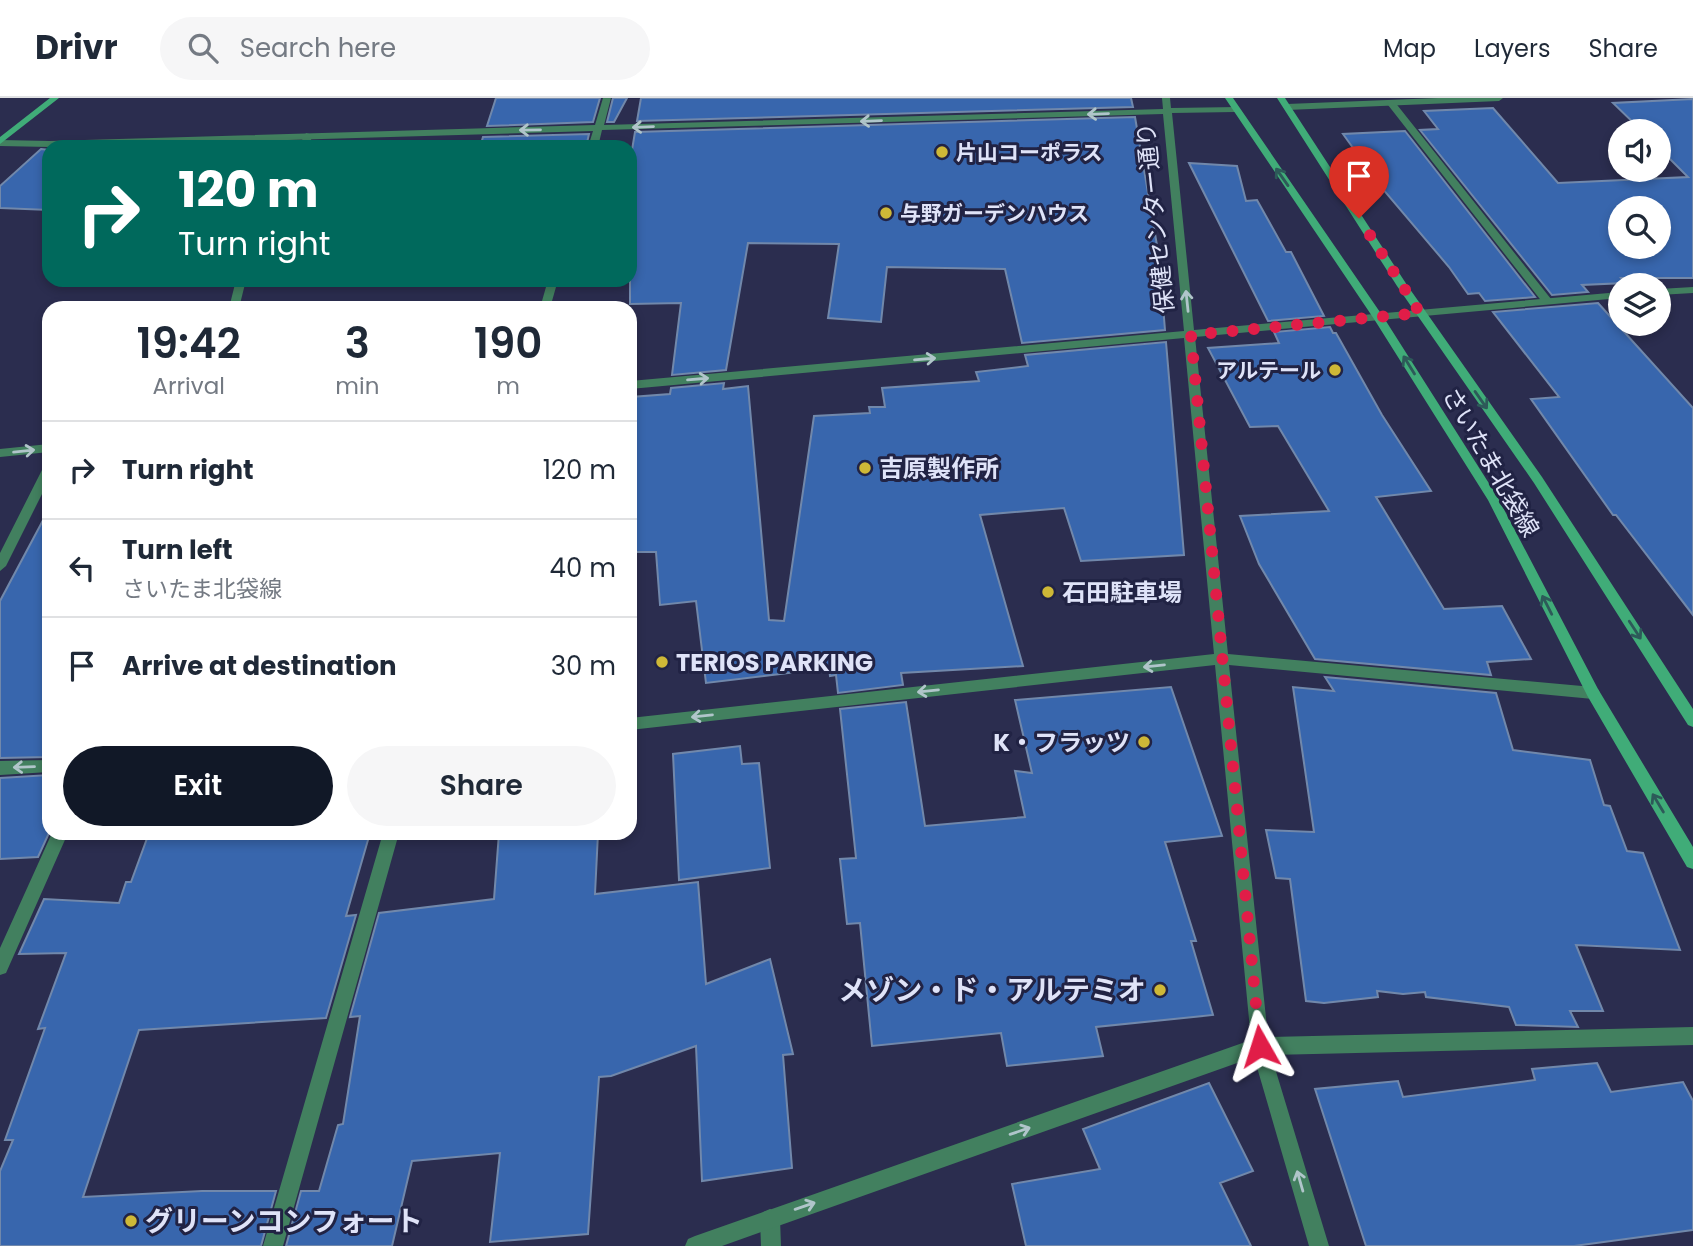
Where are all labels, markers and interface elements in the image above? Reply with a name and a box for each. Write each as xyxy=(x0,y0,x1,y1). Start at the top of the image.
search box xyxy=(160,17,650,80)
text: Drivr xyxy=(35,24,118,71)
icon: search xyxy=(184,29,222,67)
text: Search here xyxy=(240,30,396,66)
text: Map xyxy=(1383,32,1436,65)
text: Layers xyxy=(1474,32,1550,65)
text: Share xyxy=(1588,32,1658,65)
one-way arrow xyxy=(1087,108,1110,121)
one-way arrow xyxy=(860,114,883,127)
map controls xyxy=(1608,119,1671,336)
button: sound xyxy=(1608,119,1671,182)
one-way arrow xyxy=(632,121,655,134)
street label: 保健センター通り xyxy=(1129,121,1181,315)
one-way arrow xyxy=(519,123,542,137)
place label: 片山コーポラス xyxy=(956,138,1103,167)
marker: 片山コーポラス xyxy=(934,144,950,160)
pin xyxy=(1329,146,1389,218)
text: 120 m xyxy=(178,156,319,224)
icon: arrive xyxy=(1340,157,1378,195)
icon: right xyxy=(63,168,154,259)
one-way arrow xyxy=(1275,168,1289,187)
button: search xyxy=(1608,196,1671,259)
place label: 与野ガーデンハウス xyxy=(900,199,1089,228)
marker: 与野ガーデンハウス xyxy=(878,205,894,221)
text: Turn right xyxy=(178,221,330,266)
button: layers xyxy=(1608,273,1671,336)
one-way arrow xyxy=(1180,290,1193,313)
text: 19:42 xyxy=(136,314,241,373)
text: 3 xyxy=(345,314,370,373)
text: 190 xyxy=(474,314,543,373)
one-way arrow xyxy=(913,352,935,365)
place label: アルテール xyxy=(1216,356,1321,385)
one-way arrow xyxy=(1402,356,1416,376)
marker: アルテール xyxy=(1327,362,1343,378)
text: Arrival xyxy=(152,370,225,402)
text: min xyxy=(335,370,379,402)
text: m xyxy=(496,370,520,402)
one-way arrow xyxy=(686,372,709,385)
street label: さいたま北袋線 xyxy=(1435,381,1547,543)
one-way arrow xyxy=(1474,390,1489,409)
one-way arrow xyxy=(13,444,35,457)
icon: right xyxy=(63,451,101,489)
text: Turn right xyxy=(122,452,254,488)
text: 120 m xyxy=(543,452,616,488)
place label: 吉原製作所 xyxy=(879,452,999,485)
marker: 吉原製作所 xyxy=(857,460,873,476)
text: Turn left xyxy=(122,532,233,568)
icon: left xyxy=(63,549,101,587)
text: 40 m xyxy=(550,550,616,586)
text: さいたま北袋線 xyxy=(122,573,282,605)
place label: 石田駐車場 xyxy=(1062,576,1182,609)
marker: 石田駐車場 xyxy=(1040,584,1056,600)
one-way arrow xyxy=(1540,595,1554,616)
one-way arrow xyxy=(1627,620,1642,639)
place label: TERIOS PARKING xyxy=(676,646,873,679)
icon: arrive xyxy=(63,647,101,685)
text: Arrive at destination xyxy=(122,648,397,684)
text: 30 m xyxy=(551,648,616,684)
marker: TERIOS PARKING xyxy=(654,654,670,670)
one-way arrow xyxy=(1143,660,1166,673)
one-way arrow xyxy=(917,685,940,698)
one-way arrow xyxy=(691,710,714,723)
place label: K・フラッツ xyxy=(993,726,1130,759)
marker: K・フラッツ xyxy=(1136,734,1152,750)
button: Exit xyxy=(63,746,333,826)
button: Share xyxy=(347,746,616,826)
one-way arrow xyxy=(13,761,36,774)
one-way arrow xyxy=(1651,794,1665,814)
place label: メゾン・ド・アルテミオ xyxy=(838,971,1146,1010)
marker: メゾン・ド・アルテミオ xyxy=(1152,982,1168,998)
position arrow xyxy=(1223,1009,1297,1083)
one-way arrow xyxy=(1008,1124,1030,1136)
one-way arrow xyxy=(1292,1170,1305,1192)
one-way arrow xyxy=(794,1199,816,1211)
place label: グリーンコンフォート xyxy=(145,1202,423,1241)
marker: グリーンコンフォート xyxy=(123,1213,139,1229)

